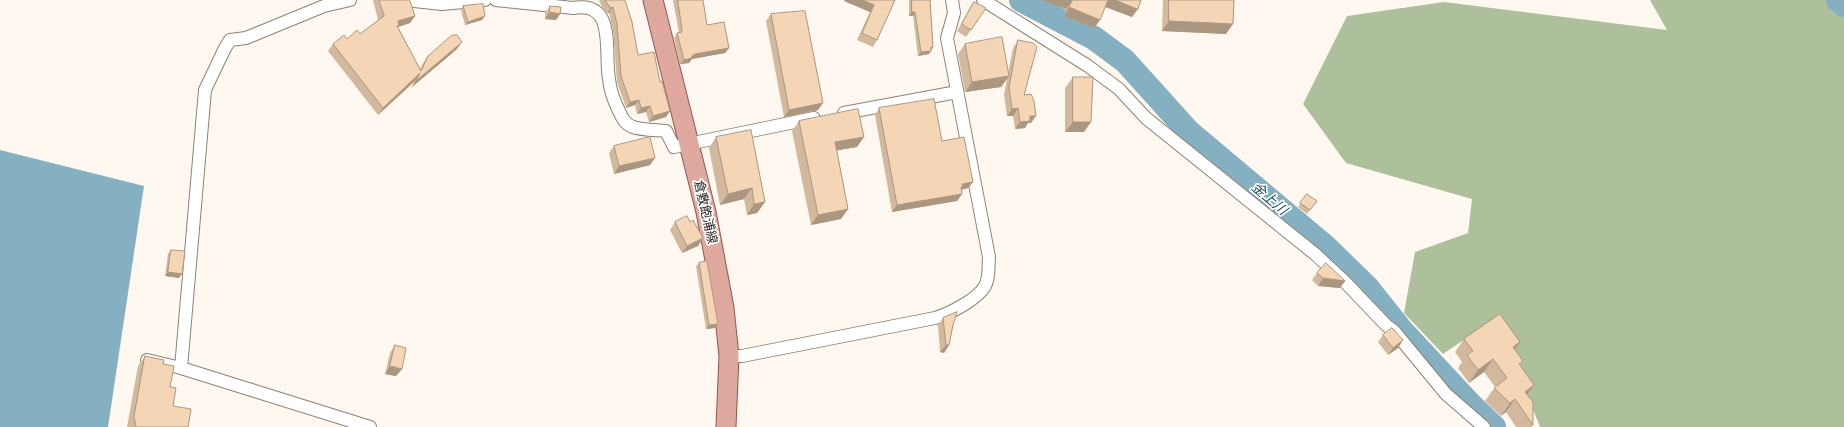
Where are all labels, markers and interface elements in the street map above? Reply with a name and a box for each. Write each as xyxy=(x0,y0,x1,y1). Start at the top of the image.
street label: 倉敷飽浦線 xyxy=(690,179,720,245)
water label: 金上川 xyxy=(1248,179,1290,219)

